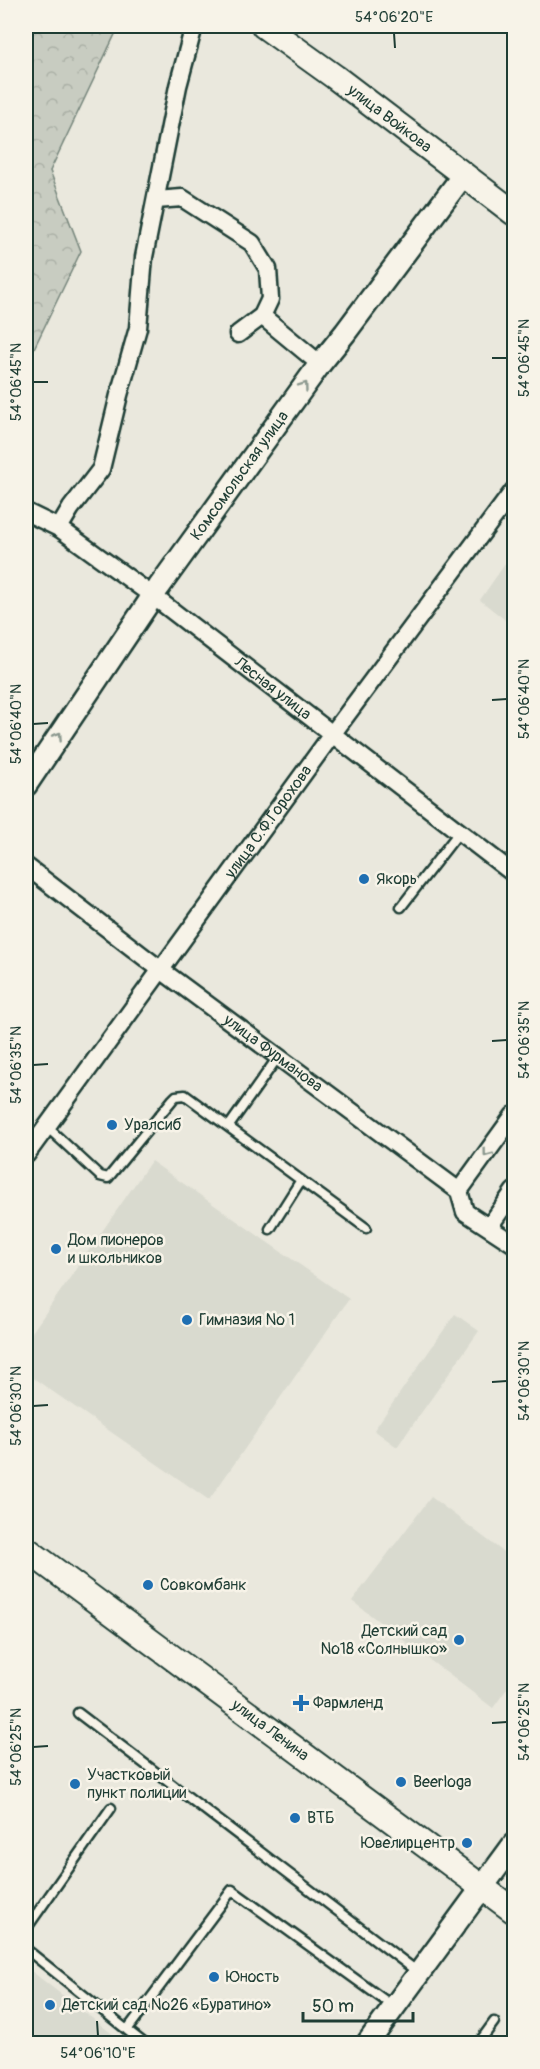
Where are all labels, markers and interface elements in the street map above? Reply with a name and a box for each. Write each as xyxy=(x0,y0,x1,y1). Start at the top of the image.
text: 54°06'20"E xyxy=(355,8,433,27)
street label: улица Войкова xyxy=(343,79,436,157)
text: 54°06'45"N xyxy=(515,319,534,397)
text: 54°06'45"N xyxy=(7,343,26,421)
one-way arrow xyxy=(297,382,308,393)
street label: Комсомольская улица xyxy=(186,407,293,544)
street label: Лесная улица xyxy=(230,652,315,724)
text: 54°06'40"N xyxy=(515,659,534,739)
text: 54°06'40"N xyxy=(7,684,26,764)
one-way arrow xyxy=(51,732,62,743)
street label: улица С.Ф.Горохова xyxy=(220,761,316,883)
place label: Якорь xyxy=(376,869,417,889)
marker: Якорь xyxy=(357,872,371,886)
text: 54°06'35"N xyxy=(515,1001,534,1079)
street label: улица Фурманова xyxy=(219,1009,327,1096)
text: 54°06'35"N xyxy=(7,1026,26,1104)
place label: Уралсиб xyxy=(124,1115,181,1135)
marker: Уралсиб xyxy=(105,1118,119,1132)
one-way arrow xyxy=(483,1146,494,1157)
place label: Дом пионеров и школьников xyxy=(67,1230,164,1268)
marker: Дом пионеров и школьников xyxy=(49,1242,63,1256)
place label: Гимназия № 1 xyxy=(199,1310,295,1330)
marker: Гимназия № 1 xyxy=(180,1313,194,1327)
text: 54°06'30"N xyxy=(515,1341,534,1421)
text: 54°06'30"N xyxy=(7,1366,26,1446)
place label: Совкомбанк xyxy=(160,1575,247,1595)
marker: Совкомбанк xyxy=(141,1578,155,1592)
place label: Детский сад №18 «Солнышко» xyxy=(320,1621,447,1659)
marker: Детский сад №18 «Солнышко» xyxy=(452,1633,466,1647)
text: 54°06'25"N xyxy=(515,1683,534,1761)
place label: Фармленд xyxy=(313,1693,384,1713)
street label: улица Ленина xyxy=(227,1694,313,1765)
marker: Фармленд xyxy=(294,1696,308,1710)
text: 54°06'25"N xyxy=(7,1708,26,1786)
place label: Участковый пункт полиции xyxy=(87,1765,186,1803)
place label: Beerloga xyxy=(413,1772,471,1792)
marker: Beerloga xyxy=(394,1775,408,1789)
marker: Участковый пункт полиции xyxy=(68,1777,82,1791)
place label: ВТБ xyxy=(307,1808,335,1828)
marker: ВТБ xyxy=(288,1811,302,1825)
place label: Ювелирцентр xyxy=(361,1833,455,1853)
marker: Ювелирцентр xyxy=(460,1836,474,1850)
place label: Юность xyxy=(226,1967,280,1987)
marker: Юность xyxy=(207,1970,221,1984)
scale bar xyxy=(303,1985,412,2023)
place label: Детский сад №26 «Буратино» xyxy=(61,1995,271,2015)
text: 50 m xyxy=(312,1995,354,2018)
marker: Детский сад №26 «Буратино» xyxy=(43,1998,57,2012)
text: 54°06'10"E xyxy=(60,2044,136,2063)

